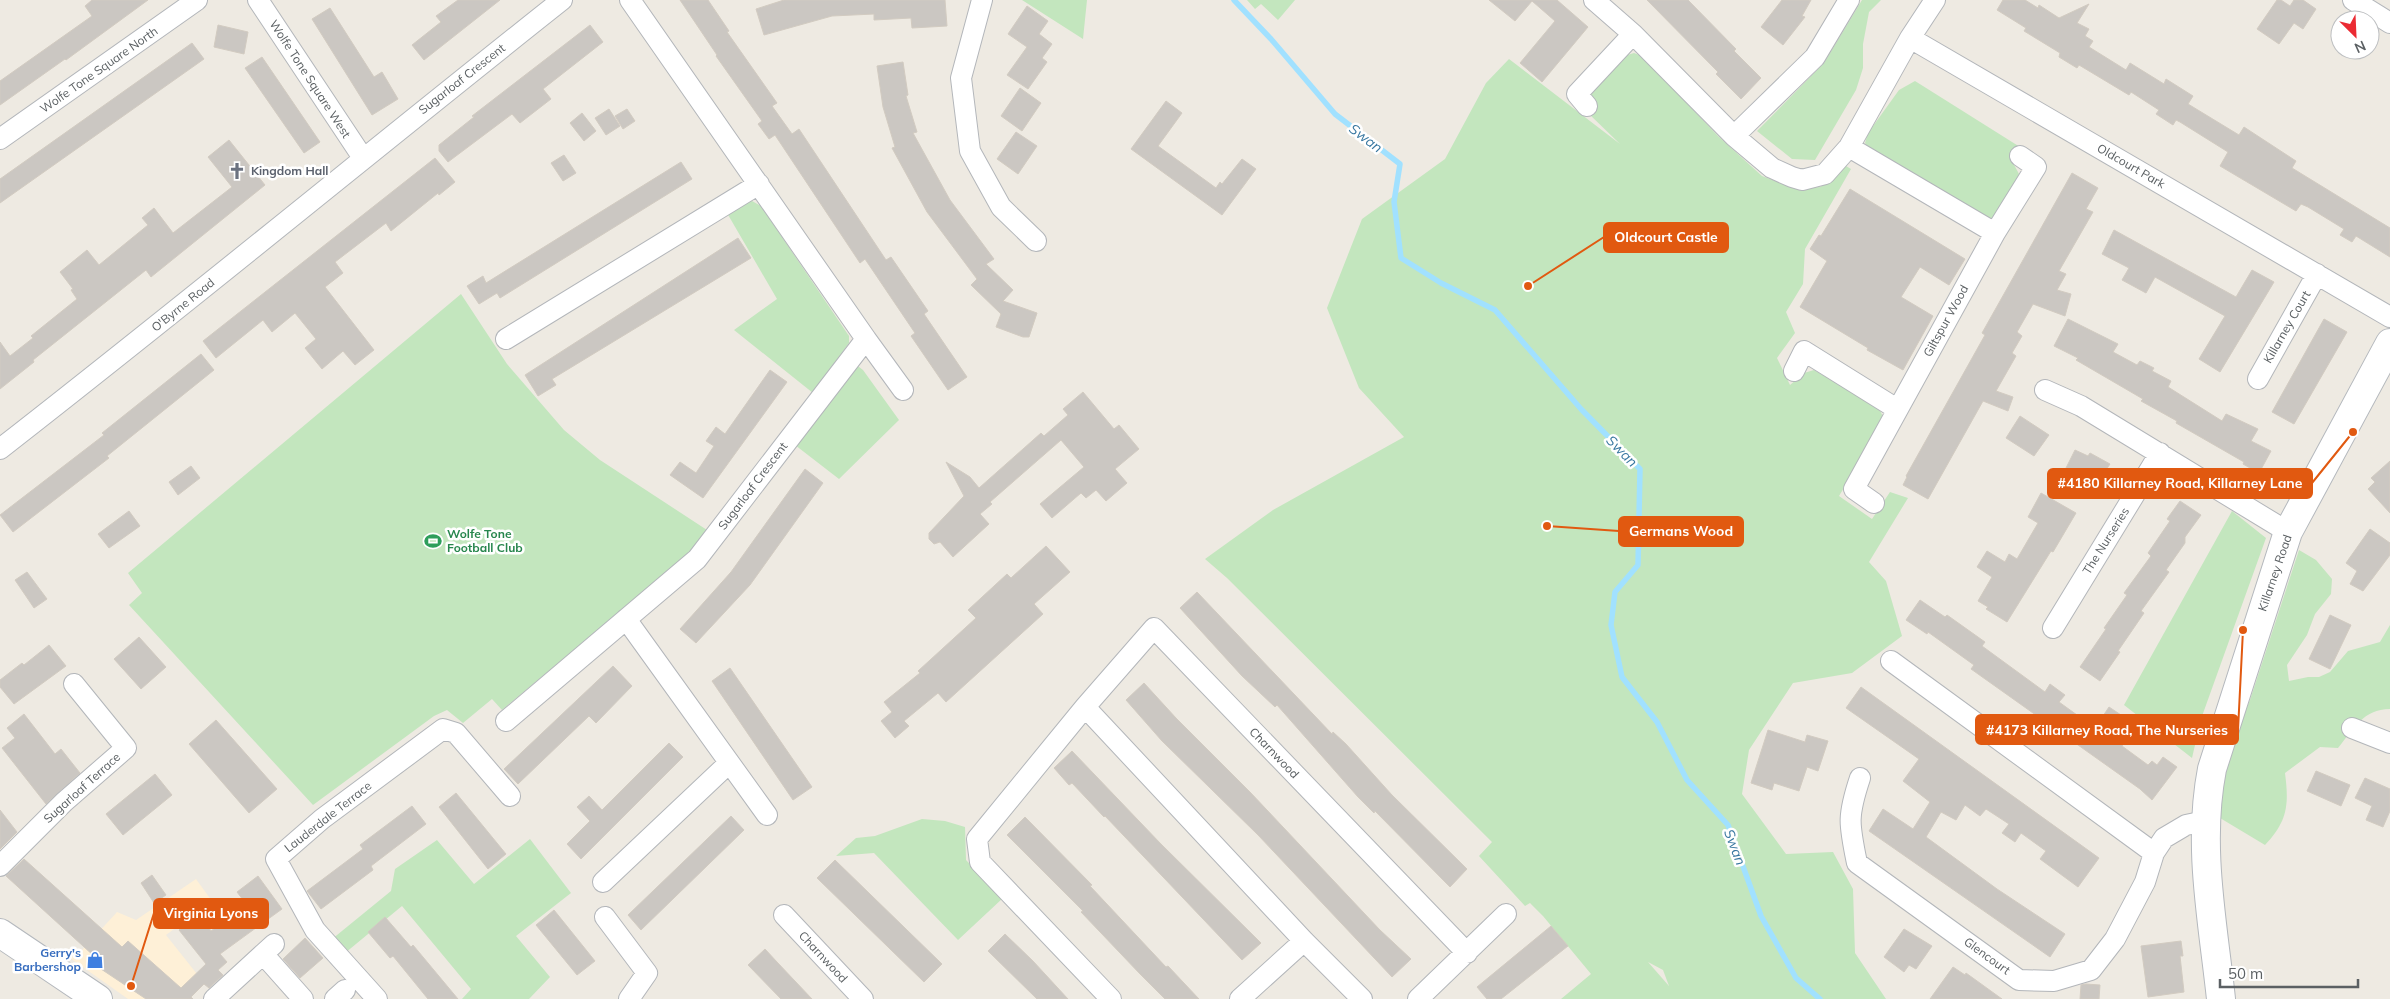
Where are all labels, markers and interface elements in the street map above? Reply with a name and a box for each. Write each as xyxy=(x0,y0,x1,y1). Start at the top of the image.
north arrow xyxy=(2330,10,2380,60)
street label: Wolfe Tone Square West xyxy=(267,17,354,141)
street label: Wolfe Tone Square North xyxy=(37,23,160,116)
text: N xyxy=(2352,37,2369,57)
street label: Sugarloaf Crescent xyxy=(415,40,508,117)
water label: Swan xyxy=(1346,120,1386,156)
street label: Oldcourt Park xyxy=(2095,140,2169,192)
church icon: Kingdom Hall xyxy=(227,161,247,181)
place label: Kingdom Hall xyxy=(251,163,328,178)
callout: Oldcourt Castle xyxy=(1604,223,1728,252)
text: Oldcourt Castle xyxy=(1614,228,1718,246)
street label: O'Byrne Road xyxy=(148,275,217,335)
street label: Giltspur Wood xyxy=(1920,282,1971,359)
street label: Killarney Court xyxy=(2260,288,2313,366)
water label: Swan xyxy=(1602,431,1642,471)
street label: Sugarloaf Crescent xyxy=(715,439,790,532)
callout: #4180 Killarney Road, Killarney Lane xyxy=(2048,469,2312,498)
text: #4180 Killarney Road, Killarney Lane xyxy=(2058,474,2303,492)
street label: The Nurseries xyxy=(2079,504,2132,577)
callout: Germans Wood xyxy=(1619,517,1743,546)
text: Germans Wood xyxy=(1629,522,1733,540)
place label: Wolfe Tone Football Club xyxy=(447,526,523,555)
sports icon: Wolfe Tone Football Club xyxy=(423,531,443,551)
street label: Killarney Road xyxy=(2254,533,2295,613)
callout: #4173 Killarney Road, The Nurseries xyxy=(1976,715,2238,744)
text: #4173 Killarney Road, The Nurseries xyxy=(1986,721,2228,739)
street label: Charnwood xyxy=(1246,724,1302,781)
street label: Sugarloaf Terrace xyxy=(40,749,123,826)
street label: Lauderdale Terrace xyxy=(281,778,374,855)
water label: Swan xyxy=(1720,826,1750,868)
callout: Virginia Lyons xyxy=(154,899,268,928)
text: Virginia Lyons xyxy=(163,904,258,922)
street label: Charnwood xyxy=(796,928,851,986)
street label: Glencourt xyxy=(1961,934,2013,977)
place label: Gerry's Barbershop xyxy=(14,945,81,974)
shop icon: Gerry's Barbershop xyxy=(85,950,105,970)
scale bar xyxy=(2220,956,2358,988)
text: 50 m xyxy=(2228,964,2263,983)

